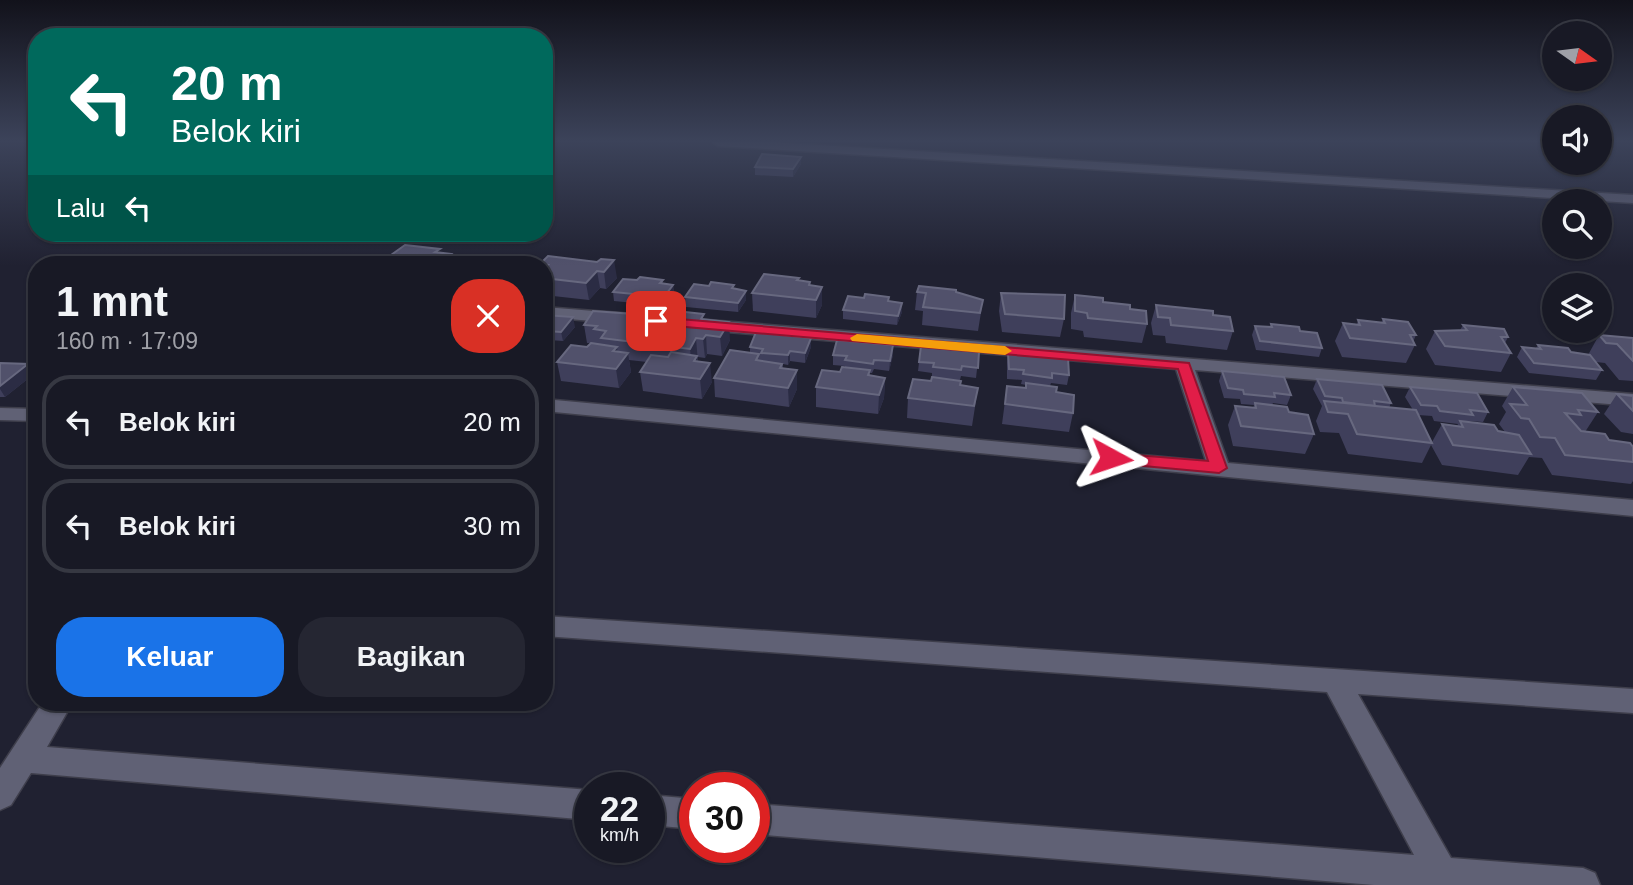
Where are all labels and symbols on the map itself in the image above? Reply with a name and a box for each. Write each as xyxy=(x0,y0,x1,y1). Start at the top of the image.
north arrow xyxy=(1542,21,1612,91)
pin xyxy=(626,291,686,351)
position arrow xyxy=(1074,421,1148,495)
speed limit sign: 30 xyxy=(679,772,770,863)

